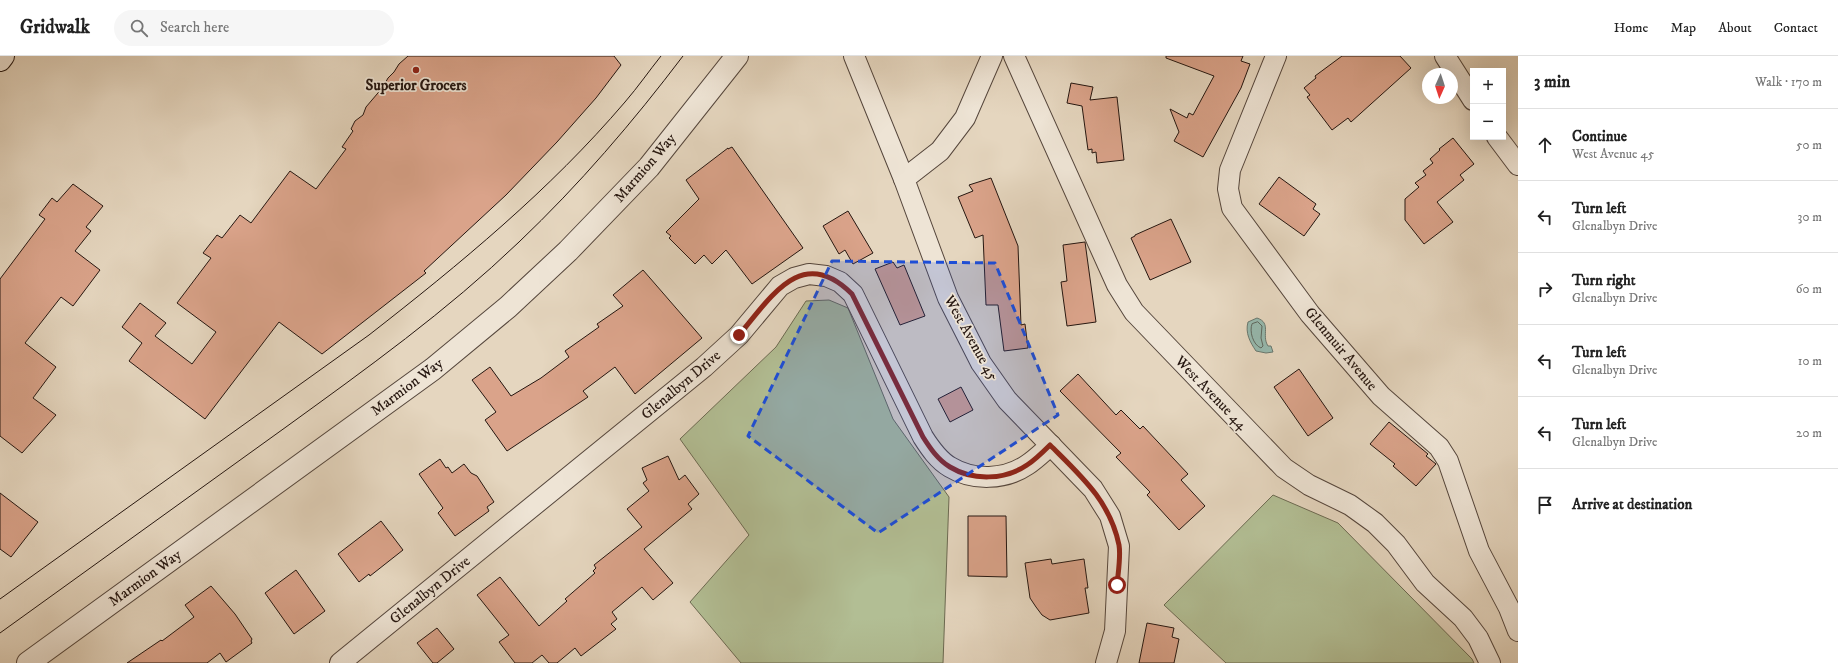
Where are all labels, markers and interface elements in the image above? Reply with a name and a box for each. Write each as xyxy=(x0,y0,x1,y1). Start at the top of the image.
search box xyxy=(114,10,394,46)
text: Gridwalk xyxy=(20,16,90,39)
icon: search xyxy=(128,17,150,39)
text: Search here xyxy=(160,18,229,37)
text: Home xyxy=(1614,19,1648,37)
text: Map xyxy=(1670,19,1696,37)
text: About xyxy=(1718,19,1752,37)
text: Contact xyxy=(1774,19,1818,37)
marker: Superior Grocers xyxy=(411,65,421,75)
north arrow xyxy=(1422,68,1458,104)
map controls xyxy=(1470,68,1506,140)
button: + xyxy=(1470,68,1506,104)
text: 3 min xyxy=(1534,71,1570,93)
text: Walk · 170 m xyxy=(1755,74,1822,90)
place label: Superior Grocers xyxy=(366,76,466,95)
button: − xyxy=(1470,104,1506,140)
text: Continue xyxy=(1572,127,1627,146)
street label: Marmion Way xyxy=(610,129,681,206)
icon: ahead xyxy=(1534,134,1556,156)
text: 50 m xyxy=(1796,137,1822,153)
text: West Avenue 45 xyxy=(1572,146,1654,162)
text: Turn left xyxy=(1572,199,1626,218)
icon: left xyxy=(1534,206,1556,228)
text: 30 m xyxy=(1798,209,1822,225)
text: Glenalbyn Drive xyxy=(1572,218,1657,234)
text: Turn right xyxy=(1572,271,1635,290)
icon: right xyxy=(1534,278,1556,300)
text: 60 m xyxy=(1796,281,1822,297)
text: Glenalbyn Drive xyxy=(1572,290,1657,306)
street label: West Avenue 45 xyxy=(939,291,1003,385)
street label: Glenmuir Avenue xyxy=(1301,303,1381,395)
route end xyxy=(730,326,748,344)
text: Turn left xyxy=(1572,343,1626,362)
street label: Glenalbyn Drive xyxy=(637,346,725,424)
icon: left xyxy=(1534,350,1556,372)
street label: West Avenue 44 xyxy=(1170,351,1251,434)
street label: Marmion Way xyxy=(367,353,448,420)
text: 10 m xyxy=(1798,353,1822,369)
text: Glenalbyn Drive xyxy=(1572,362,1657,378)
text: Turn left xyxy=(1572,415,1626,434)
icon: left xyxy=(1534,422,1556,444)
text: 20 m xyxy=(1796,425,1822,441)
text: Glenalbyn Drive xyxy=(1572,434,1657,450)
icon: arrive xyxy=(1534,494,1556,516)
text: Arrive at destination xyxy=(1572,495,1692,514)
street label: Marmion Way xyxy=(105,545,186,611)
street label: Glenalbyn Drive xyxy=(386,552,474,628)
route start xyxy=(1108,576,1126,594)

